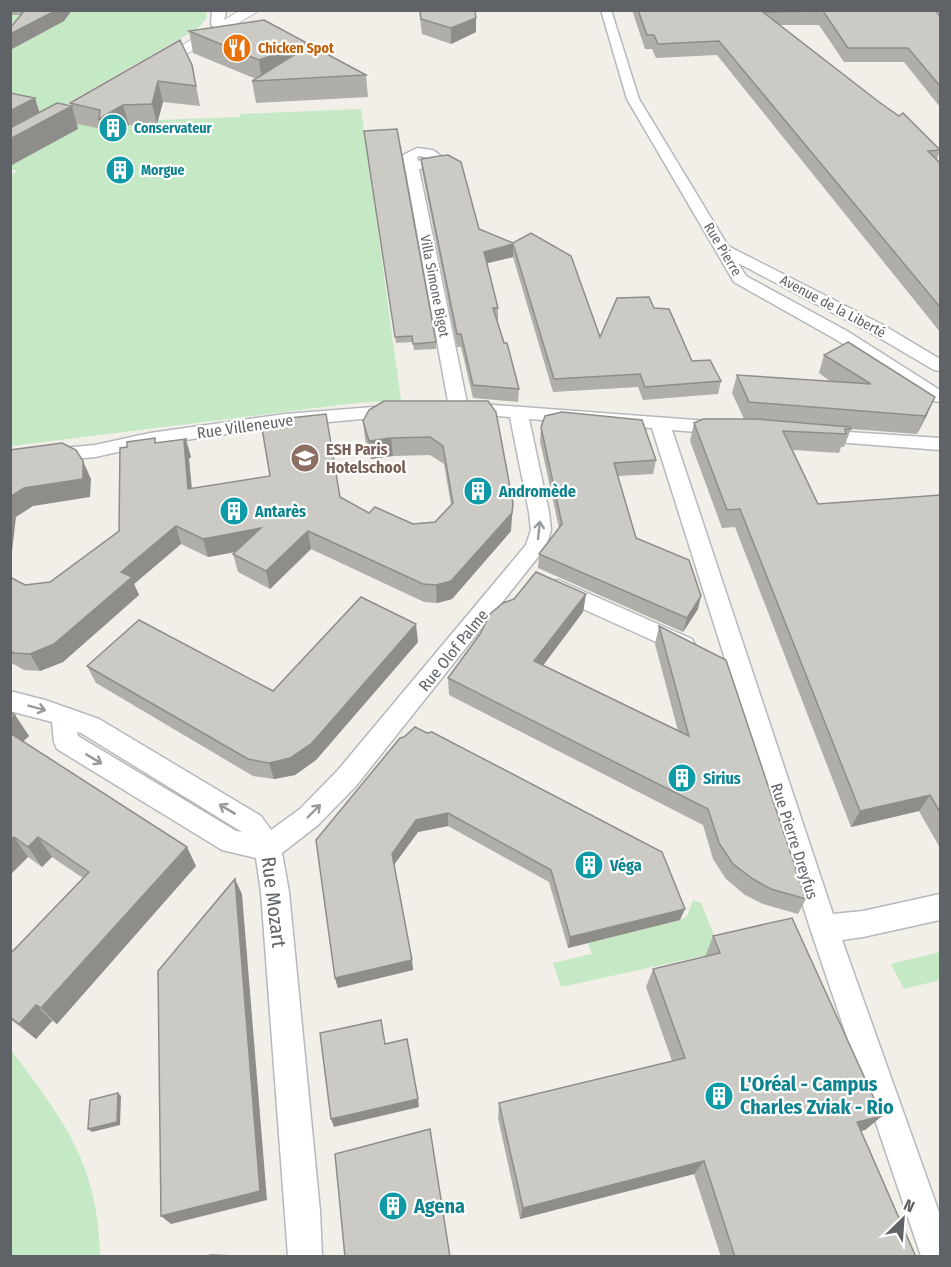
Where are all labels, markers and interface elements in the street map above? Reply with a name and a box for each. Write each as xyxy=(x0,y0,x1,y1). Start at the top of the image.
restaurant icon: Chicken Spot xyxy=(221,32,253,64)
place label: Chicken Spot xyxy=(258,40,335,57)
building icon: Conservateur xyxy=(97,112,129,144)
place label: Conservateur xyxy=(134,120,213,137)
building icon: Morgue xyxy=(104,154,136,186)
place label: Morgue xyxy=(141,162,185,179)
street label: Rue Pierre xyxy=(700,219,745,279)
street label: Villa Simone Bigot xyxy=(416,234,453,339)
street label: Avenue de la Liberté xyxy=(777,271,889,341)
street label: Rue Villeneuve xyxy=(196,410,294,443)
place label: ESH Paris Hotelschool xyxy=(326,440,406,477)
school or university icon: ESH Paris Hotelschool xyxy=(289,442,321,474)
building icon: Andromède xyxy=(462,475,494,507)
place label: Andromède xyxy=(498,482,576,501)
building icon: Antarès xyxy=(218,495,250,527)
place label: Antarès xyxy=(254,502,306,521)
one-way arrow xyxy=(534,521,545,540)
street label: Rue Olof Palme xyxy=(415,606,492,695)
one-way arrow xyxy=(27,703,46,714)
one-way arrow xyxy=(85,753,102,765)
building icon: Sirius xyxy=(666,762,698,794)
place label: Sirius xyxy=(703,769,741,788)
street label: Rue Pierre Dreyfus xyxy=(767,781,822,902)
one-way arrow xyxy=(219,802,236,814)
one-way arrow xyxy=(306,804,321,819)
building icon: Véga xyxy=(573,849,605,881)
street label: Rue Mozart xyxy=(257,855,292,949)
place label: Véga xyxy=(609,856,642,875)
place label: L'Oréal - Campus Charles Zviak - Rio xyxy=(740,1072,894,1119)
building icon: L'Oréal - Campus Charles Zviak - Rio xyxy=(703,1080,735,1112)
north arrow xyxy=(873,1189,933,1249)
building icon: Agena xyxy=(377,1190,409,1222)
place label: Agena xyxy=(413,1194,465,1218)
text: N xyxy=(901,1195,917,1216)

